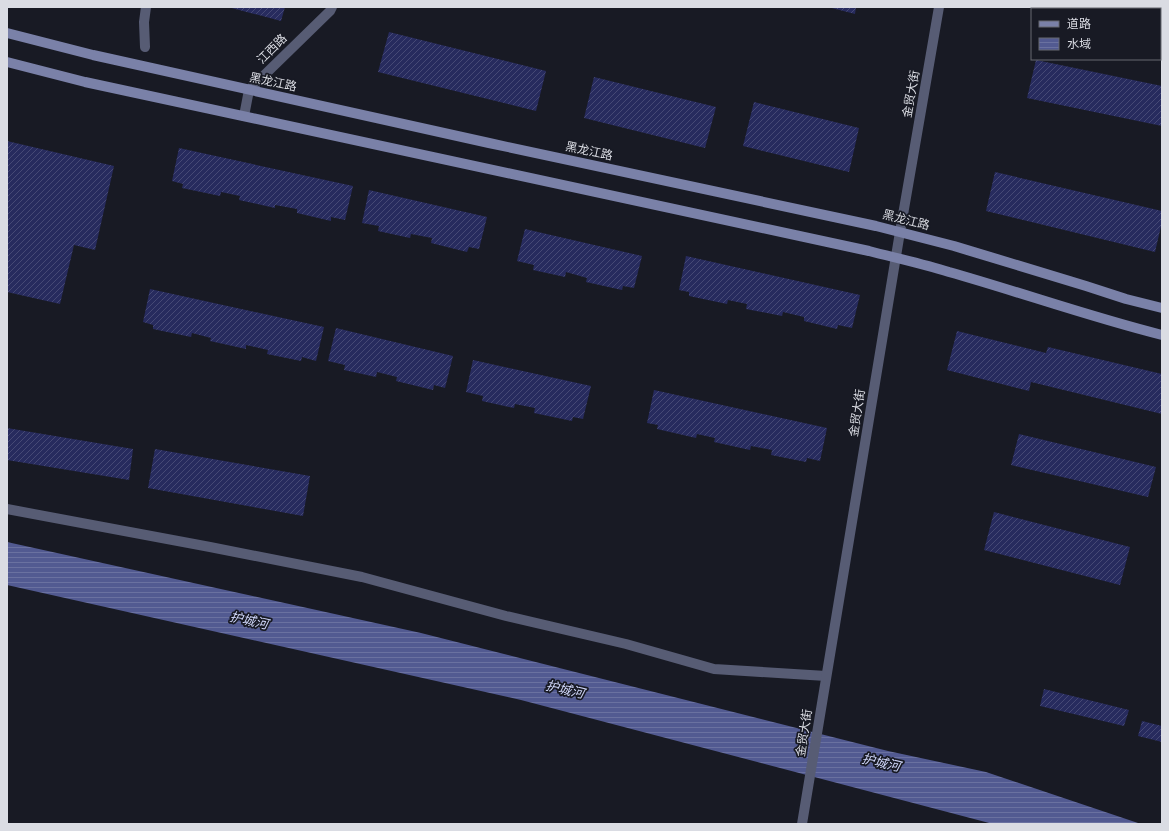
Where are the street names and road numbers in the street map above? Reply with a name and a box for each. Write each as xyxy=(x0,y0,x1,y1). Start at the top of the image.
street label: 江西路 xyxy=(253,30,290,67)
street label: 黑龙江路 xyxy=(248,68,298,94)
street label: 金贸大街 xyxy=(898,69,922,119)
street label: 黑龙江路 xyxy=(564,137,614,163)
street label: 黑龙江路 xyxy=(881,205,931,233)
street label: 金贸大街 xyxy=(844,388,868,438)
street label: 金贸大街 xyxy=(791,708,815,758)

